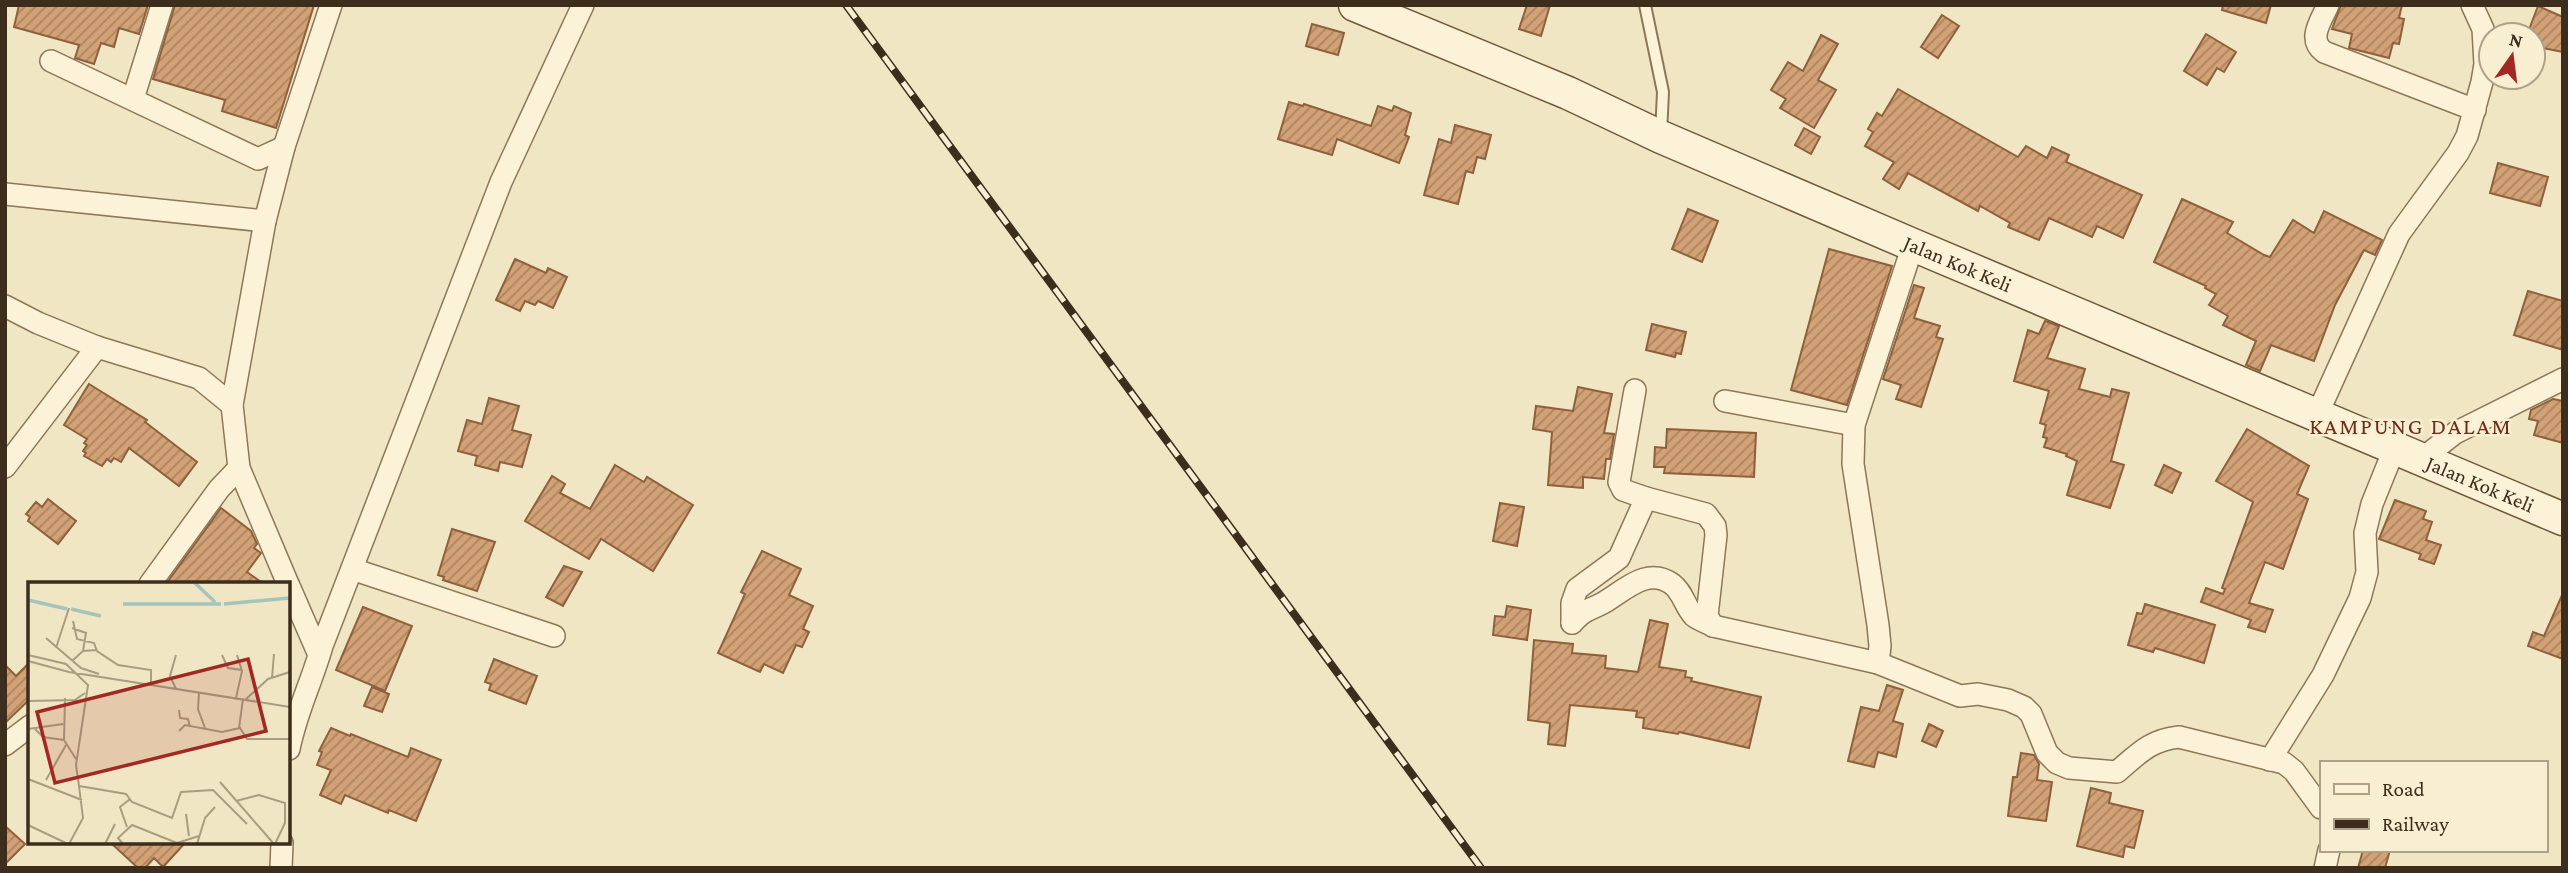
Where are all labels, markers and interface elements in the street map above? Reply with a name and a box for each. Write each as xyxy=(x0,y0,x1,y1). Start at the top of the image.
north arrow xyxy=(2477,21,2547,91)
text: N xyxy=(2507,28,2525,52)
street label: Jalan Kok Keli xyxy=(1898,230,2016,297)
district label: KAMPUNG DALAM xyxy=(2309,413,2513,439)
street label: Jalan Kok Keli xyxy=(2421,450,2538,518)
inset map xyxy=(28,582,290,845)
legend xyxy=(2320,761,2547,852)
text: Road xyxy=(2382,777,2425,801)
text: Railway xyxy=(2382,812,2449,836)

